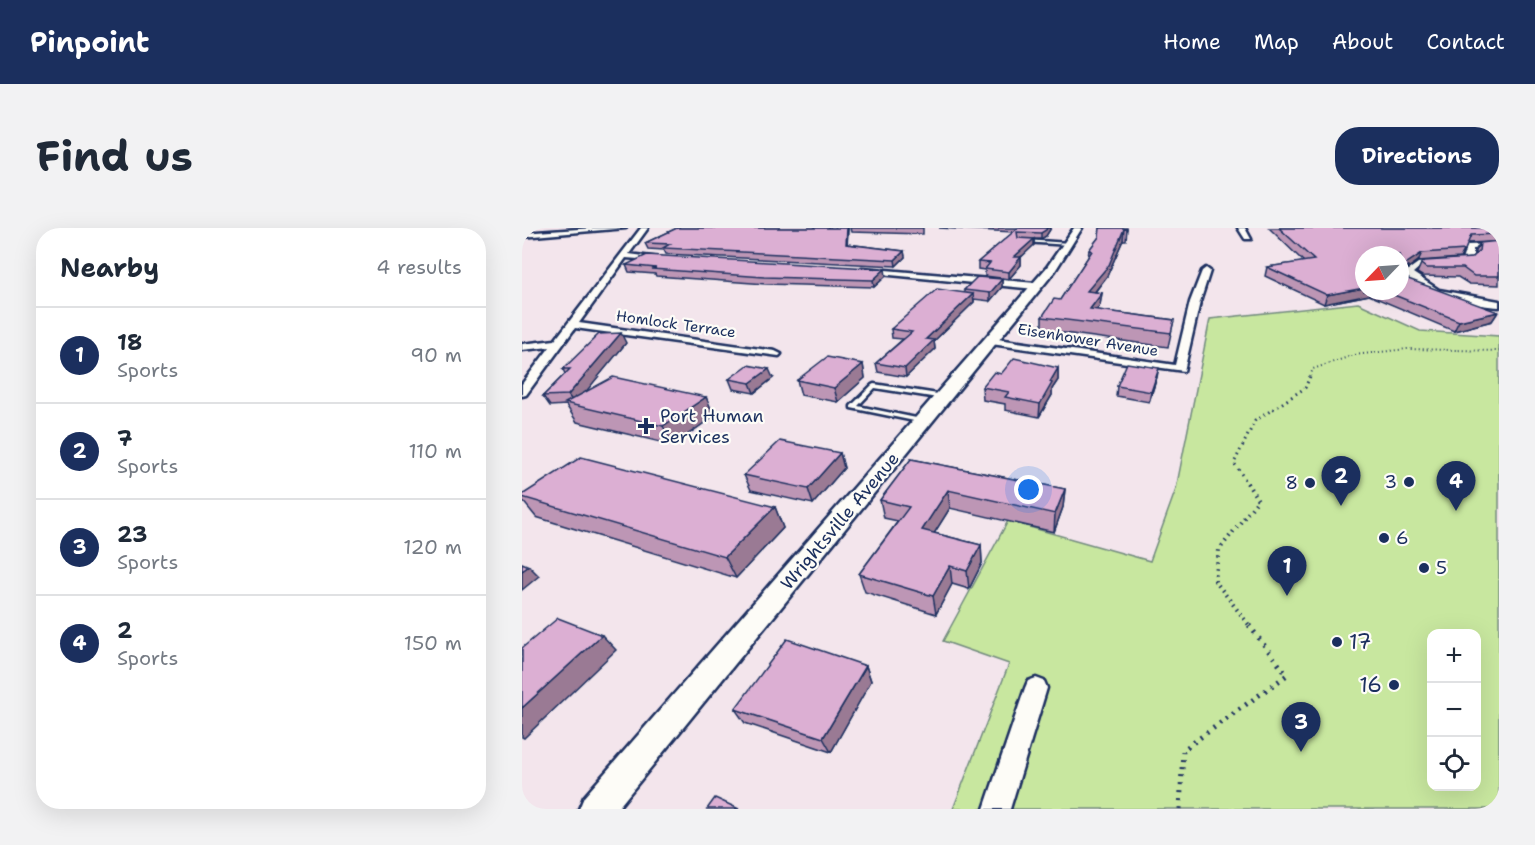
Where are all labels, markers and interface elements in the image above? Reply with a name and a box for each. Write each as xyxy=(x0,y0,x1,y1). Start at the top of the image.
text: Pinpoint xyxy=(30,23,149,61)
text: Home xyxy=(1163,28,1221,56)
text: Map xyxy=(1254,28,1299,56)
text: About xyxy=(1332,28,1393,56)
text: Contact xyxy=(1426,28,1505,56)
button: Directions xyxy=(1335,127,1499,185)
text: Find us xyxy=(36,128,193,184)
north arrow xyxy=(1355,246,1409,300)
text: Nearby xyxy=(60,250,159,285)
text: 4 results xyxy=(376,254,462,280)
street label: Homlock Terrace xyxy=(615,306,737,342)
street label: Eisenhower Avenue xyxy=(1016,319,1160,361)
text: 18 xyxy=(117,328,142,357)
text: 1 xyxy=(75,342,84,368)
text: 90 m xyxy=(410,342,462,368)
text: Sports xyxy=(117,357,178,383)
place label: Port Human Services xyxy=(660,404,764,449)
marker: Port Human Services xyxy=(637,417,655,435)
text: 7 xyxy=(117,424,132,453)
text: 2 xyxy=(73,438,87,464)
text: 110 m xyxy=(408,438,462,464)
street label: Wrightsville Avenue xyxy=(775,447,905,595)
text: Sports xyxy=(117,453,178,479)
pin: 2 xyxy=(1322,456,1360,506)
pin: 4 xyxy=(1436,462,1476,511)
place label: 3 xyxy=(1384,470,1397,494)
place label: 8 xyxy=(1285,471,1298,495)
your location xyxy=(1014,475,1043,504)
marker: 3 xyxy=(1402,475,1416,489)
marker: 8 xyxy=(1303,476,1317,490)
text: 23 xyxy=(117,520,148,549)
place label: 6 xyxy=(1396,526,1409,550)
marker: 6 xyxy=(1377,531,1391,545)
text: 3 xyxy=(73,534,87,560)
text: 120 m xyxy=(403,534,462,560)
pin: 1 xyxy=(1268,546,1306,596)
text: Sports xyxy=(117,549,178,575)
place label: 5 xyxy=(1436,556,1447,580)
marker: 5 xyxy=(1417,561,1431,575)
text: 2 xyxy=(117,616,132,645)
place label: 17 xyxy=(1349,628,1371,656)
map controls xyxy=(1427,629,1481,791)
button: + xyxy=(1427,629,1481,683)
text: 4 xyxy=(73,630,87,656)
text: 150 m xyxy=(404,630,462,656)
marker: 17 xyxy=(1330,635,1344,649)
text: Sports xyxy=(117,645,178,671)
place label: 16 xyxy=(1359,671,1382,699)
marker: 16 xyxy=(1387,678,1401,692)
button: − xyxy=(1427,683,1481,737)
pin: 3 xyxy=(1282,702,1320,752)
button: locate xyxy=(1427,737,1481,791)

